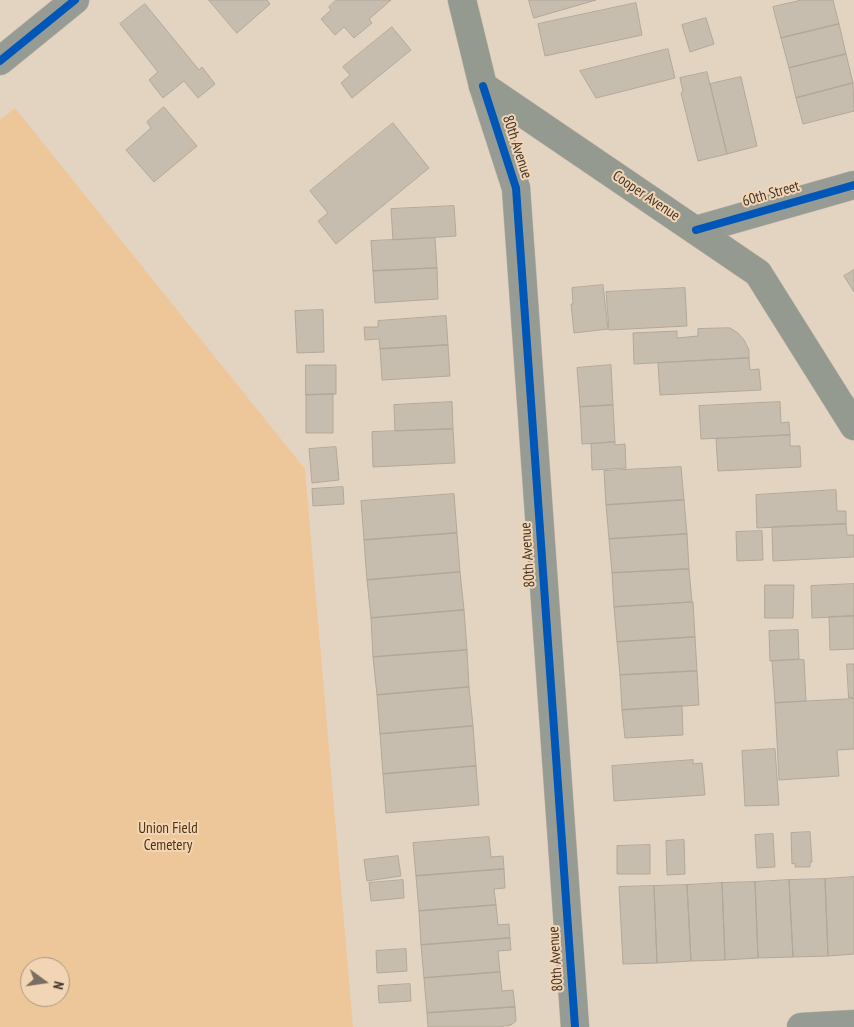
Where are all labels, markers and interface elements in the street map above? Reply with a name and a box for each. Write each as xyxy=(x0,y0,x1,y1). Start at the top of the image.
street label: 80th Avenue xyxy=(498,113,536,181)
street label: Cooper Avenue xyxy=(609,167,683,225)
street label: 60th Street xyxy=(740,177,802,211)
street label: 80th Avenue xyxy=(517,522,539,588)
park label: Union Field Cemetery xyxy=(138,820,198,855)
street label: 80th Avenue xyxy=(545,926,567,992)
north arrow xyxy=(20,957,70,1007)
text: N xyxy=(49,980,68,991)

